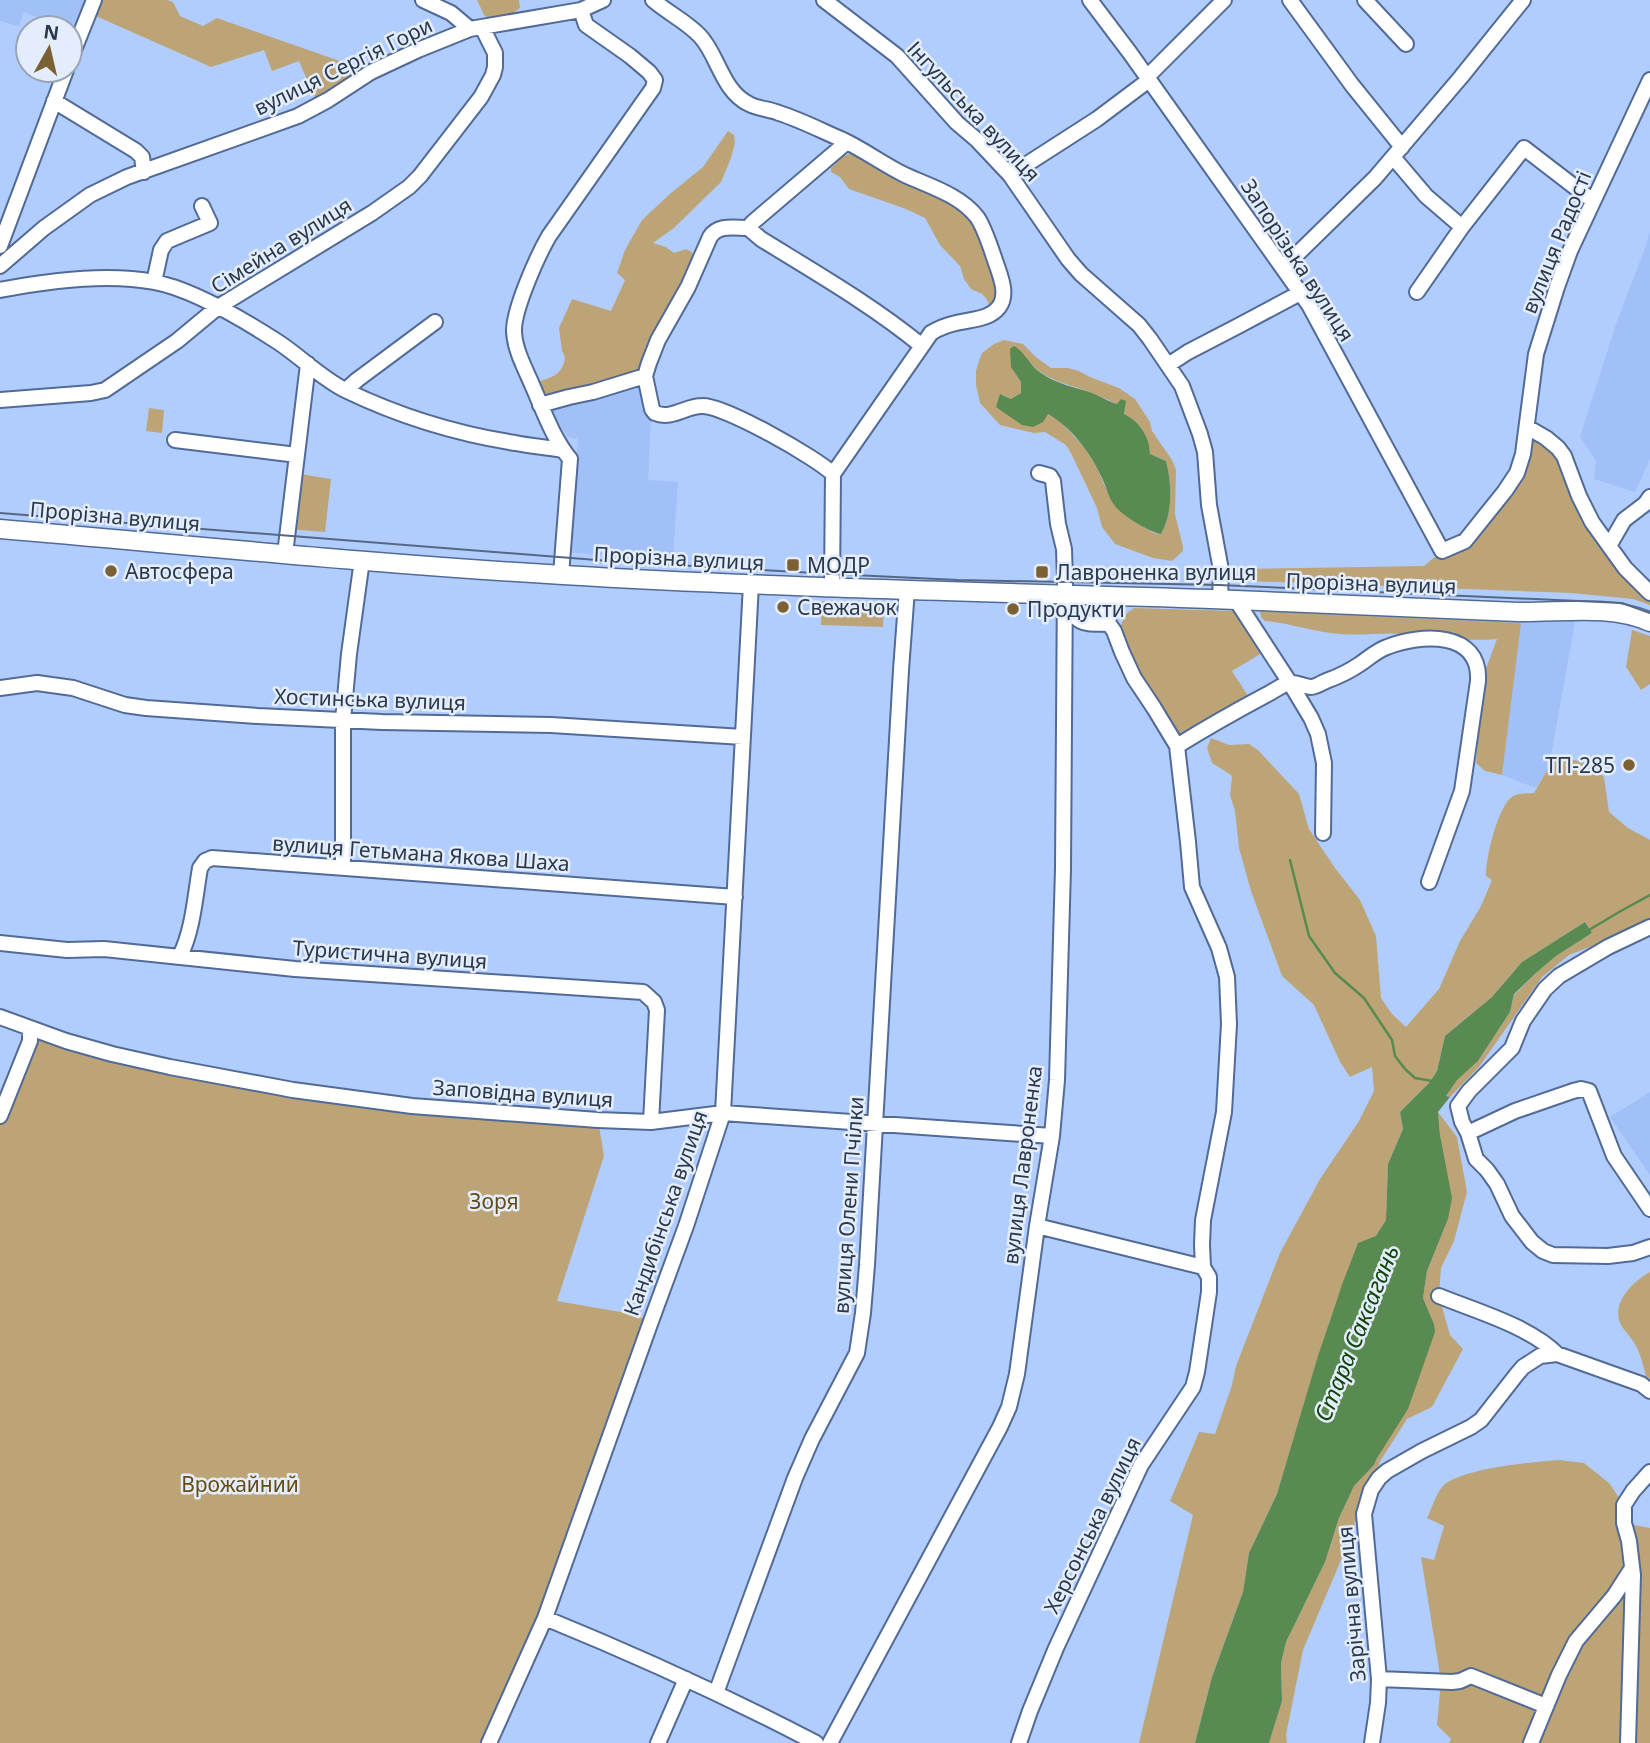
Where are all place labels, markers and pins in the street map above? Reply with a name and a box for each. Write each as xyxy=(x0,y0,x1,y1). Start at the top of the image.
place label: МОДР xyxy=(807,551,870,579)
place label: Автосфера xyxy=(125,557,234,585)
marker: МОДР xyxy=(785,557,801,573)
place label: Лавроненка вулиця xyxy=(1056,558,1256,586)
marker: Автосфера xyxy=(103,563,119,579)
marker: Лавроненка вулиця xyxy=(1034,564,1050,580)
place label: Свежачок xyxy=(797,593,897,621)
place label: Продукти xyxy=(1027,595,1125,623)
marker: Свежачок xyxy=(775,599,791,615)
marker: Продукти xyxy=(1005,601,1021,617)
place label: ТП-285 xyxy=(1545,751,1615,779)
marker: ТП-285 xyxy=(1621,757,1637,773)

